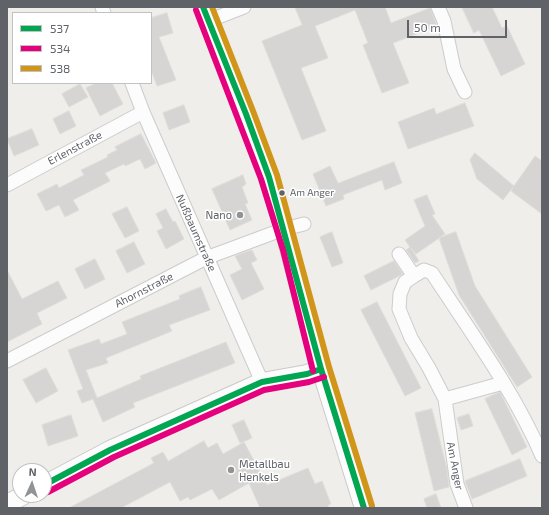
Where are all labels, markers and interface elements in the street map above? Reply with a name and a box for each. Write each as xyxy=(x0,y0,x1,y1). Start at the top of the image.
legend xyxy=(12,12,152,84)
scale bar xyxy=(409,12,509,38)
text: 50 m xyxy=(414,20,441,34)
text: 537 xyxy=(50,21,69,35)
text: 534 xyxy=(50,41,70,55)
text: 538 xyxy=(50,61,70,75)
street label: Erlenstraße xyxy=(46,128,104,168)
place label: Am Anger xyxy=(290,187,334,199)
marker: Am Anger xyxy=(277,188,287,198)
street label: Nußbaumstraße xyxy=(173,192,219,274)
place label: Nano xyxy=(206,208,232,222)
marker: Nano xyxy=(235,210,245,220)
street label: Ahornstraße xyxy=(113,270,175,310)
street label: Am Anger xyxy=(444,441,466,491)
place label: Metallbau Henkels xyxy=(239,457,290,483)
north arrow xyxy=(12,463,52,503)
text: N xyxy=(28,465,37,478)
marker: Metallbau Henkels xyxy=(226,465,236,475)

